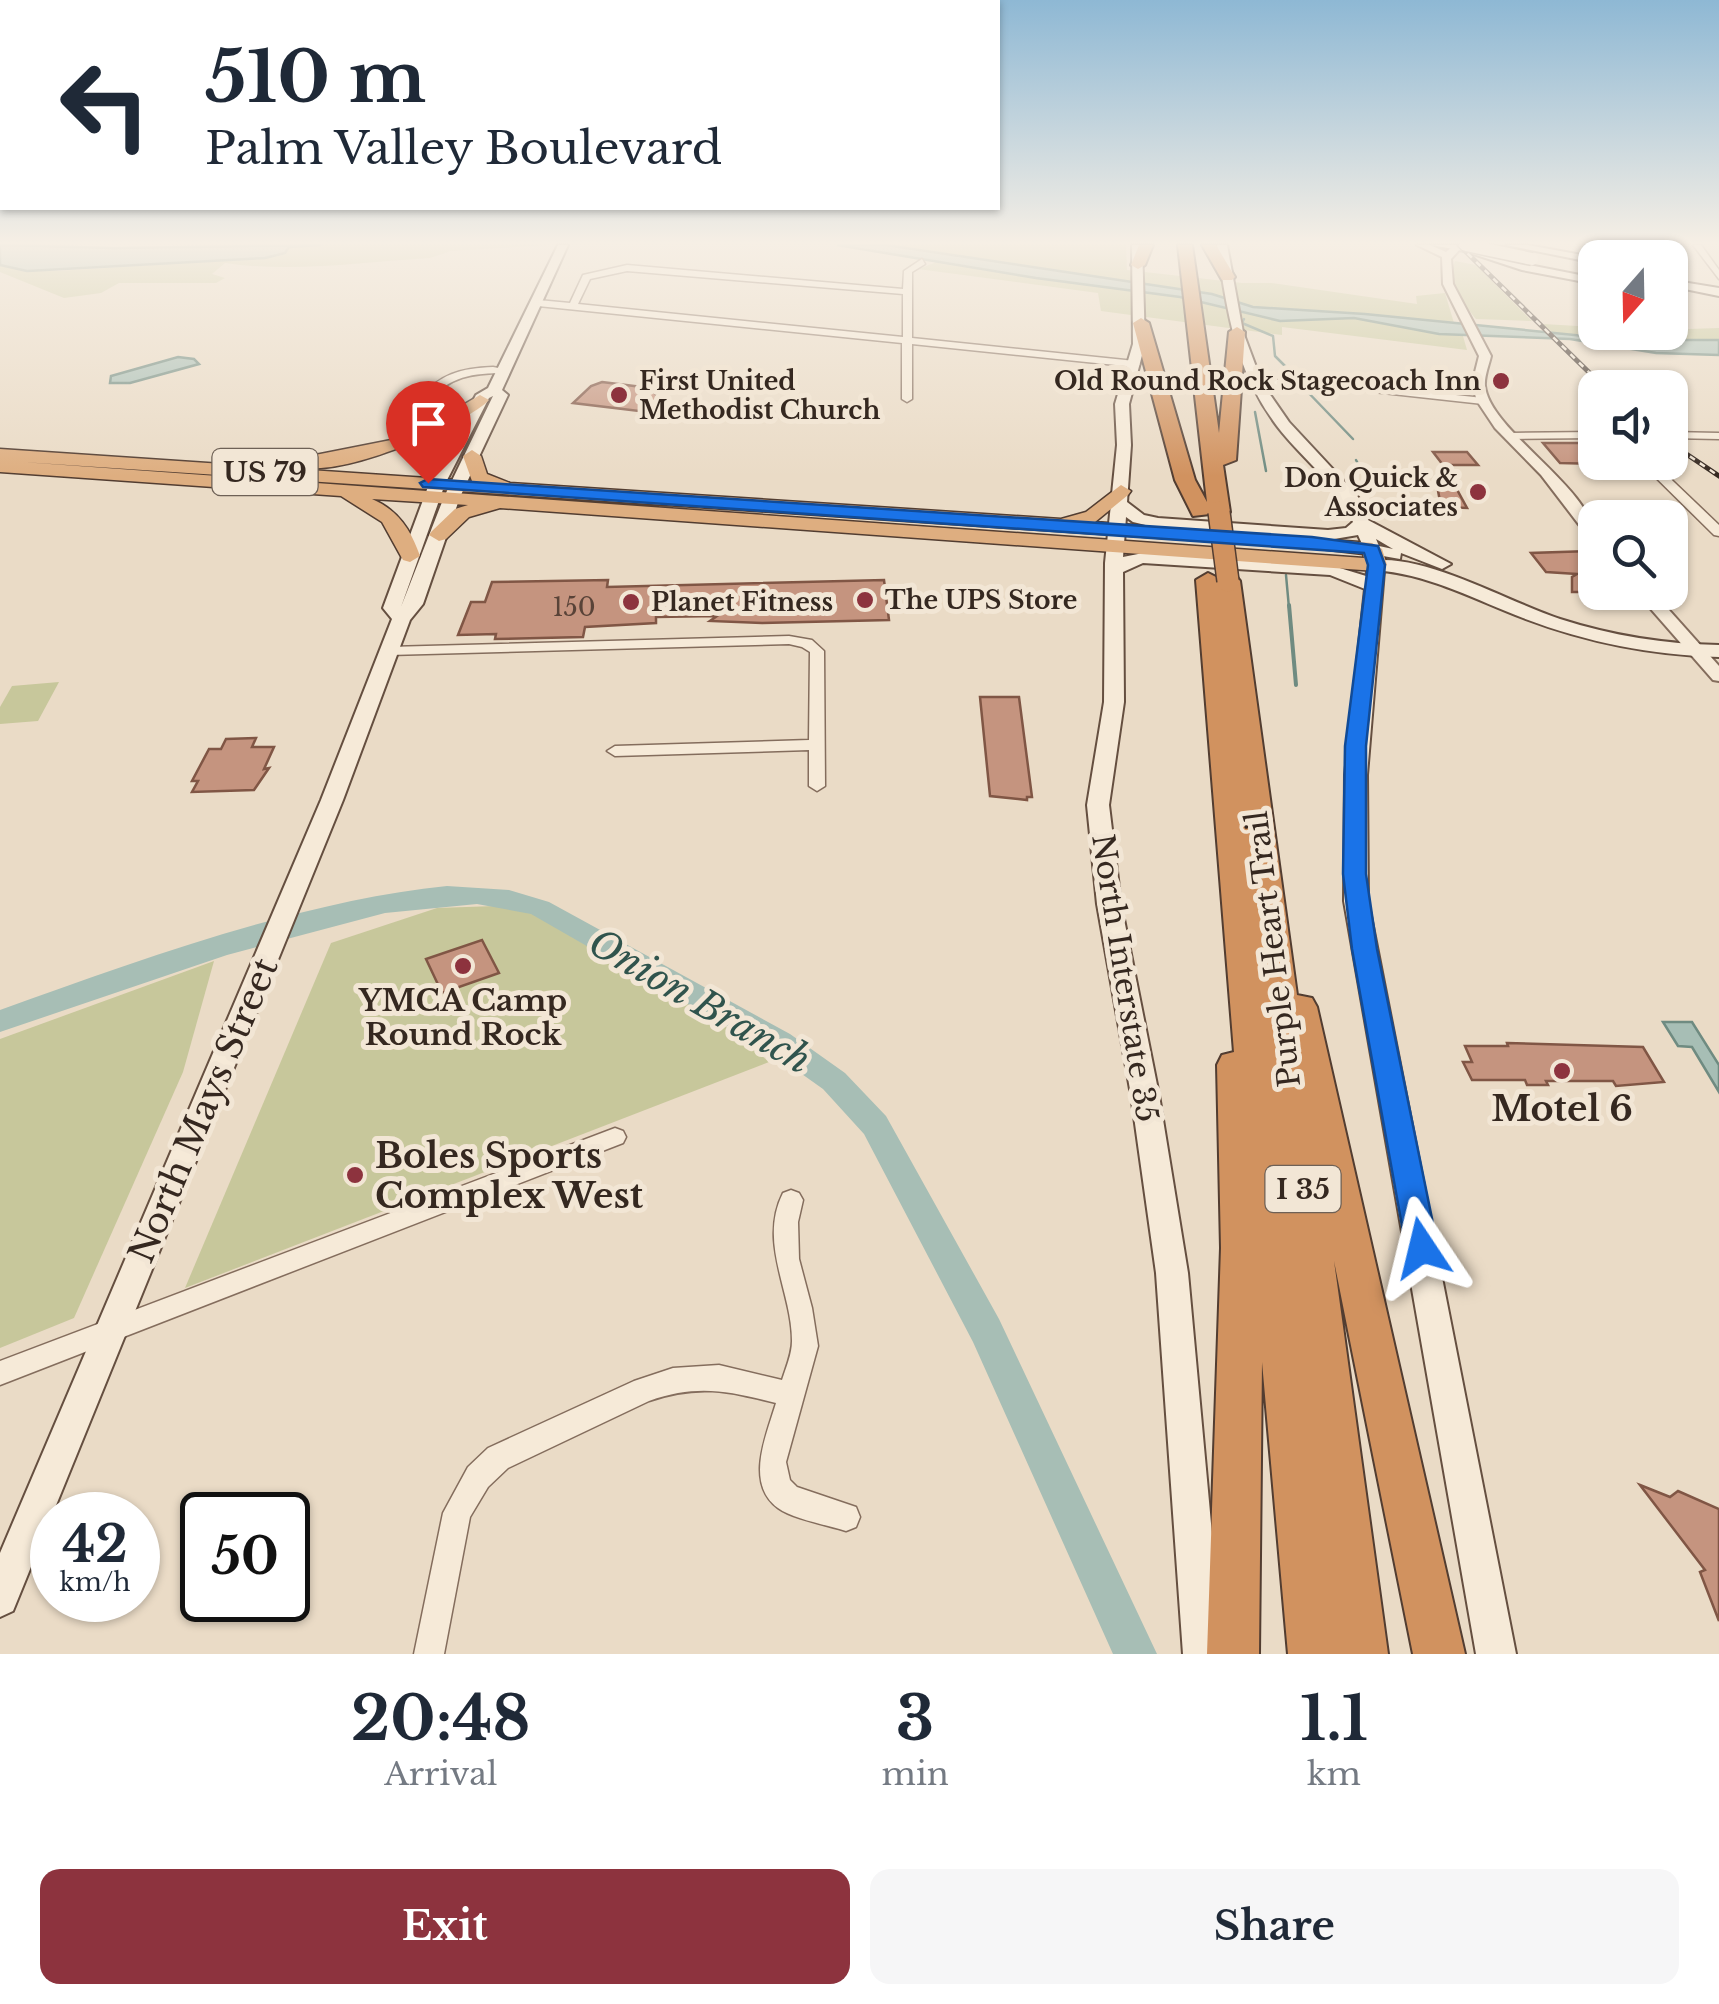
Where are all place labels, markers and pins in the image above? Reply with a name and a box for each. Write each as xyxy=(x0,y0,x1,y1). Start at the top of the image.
place label: First United Methodist Church xyxy=(639,366,880,426)
place label: Old Round Rock Stagecoach Inn xyxy=(1054,366,1481,397)
marker: Old Round Rock Stagecoach Inn xyxy=(1490,370,1512,392)
pin xyxy=(386,381,471,484)
marker: First United Methodist Church xyxy=(608,384,630,406)
place label: Don Quick & Associates xyxy=(1284,463,1458,523)
marker: Don Quick & Associates xyxy=(1467,481,1489,503)
place label: The UPS Store xyxy=(885,585,1077,616)
place label: Planet Fitness xyxy=(651,587,833,618)
marker: The UPS Store xyxy=(854,589,876,611)
marker: Planet Fitness xyxy=(620,591,642,613)
marker: YMCA Camp Round Rock xyxy=(452,955,474,977)
place label: YMCA Camp Round Rock xyxy=(358,982,567,1053)
marker: Motel 6 xyxy=(1551,1060,1573,1082)
place label: Motel 6 xyxy=(1491,1087,1633,1130)
place label: Boles Sports Complex West xyxy=(375,1134,644,1217)
marker: Boles Sports Complex West xyxy=(344,1164,366,1186)

